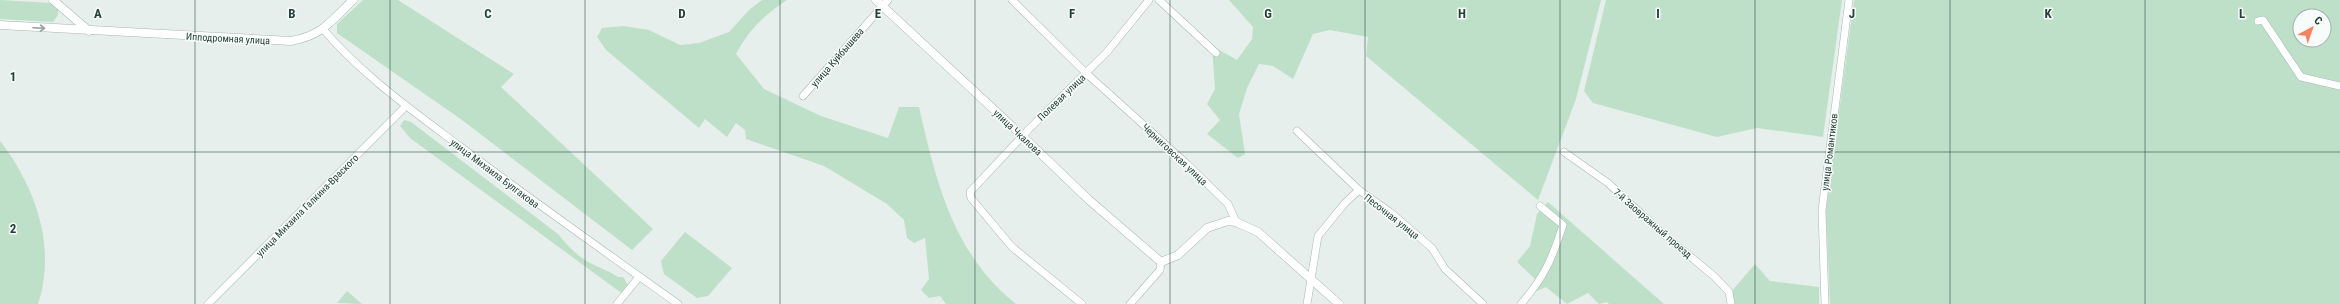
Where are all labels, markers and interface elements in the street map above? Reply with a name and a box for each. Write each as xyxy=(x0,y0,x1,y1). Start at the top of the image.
text: A xyxy=(94,6,102,21)
text: B xyxy=(288,6,296,21)
text: C xyxy=(484,6,492,21)
text: D xyxy=(678,6,686,21)
text: E xyxy=(875,6,882,21)
text: F xyxy=(1069,6,1075,21)
text: G xyxy=(1264,6,1272,21)
text: H xyxy=(1458,6,1466,21)
text: I xyxy=(1656,6,1660,21)
text: J xyxy=(1849,6,1855,21)
text: K xyxy=(2044,6,2052,21)
text: L xyxy=(2239,6,2245,21)
north arrow xyxy=(2292,8,2332,48)
text: С xyxy=(2312,14,2325,28)
one-way arrow xyxy=(32,24,45,31)
street label: улица Куйбышева xyxy=(809,26,866,89)
street label: Ипподромная улица xyxy=(186,31,270,46)
text: 1 xyxy=(10,69,16,84)
street label: Полевая улица xyxy=(1035,72,1088,123)
street label: улица Чкалова xyxy=(991,107,1044,158)
street label: улица Романтиков xyxy=(1819,113,1840,191)
street label: Черниговская улица xyxy=(1140,121,1210,188)
street label: улица Михаила Булгакова xyxy=(448,136,541,210)
street label: улица Михаила Галкина-Враского xyxy=(254,152,361,259)
street label: 7-й Заовражный проезд xyxy=(1611,186,1694,261)
street label: Песочная улица xyxy=(1362,192,1421,241)
text: 2 xyxy=(10,221,17,236)

